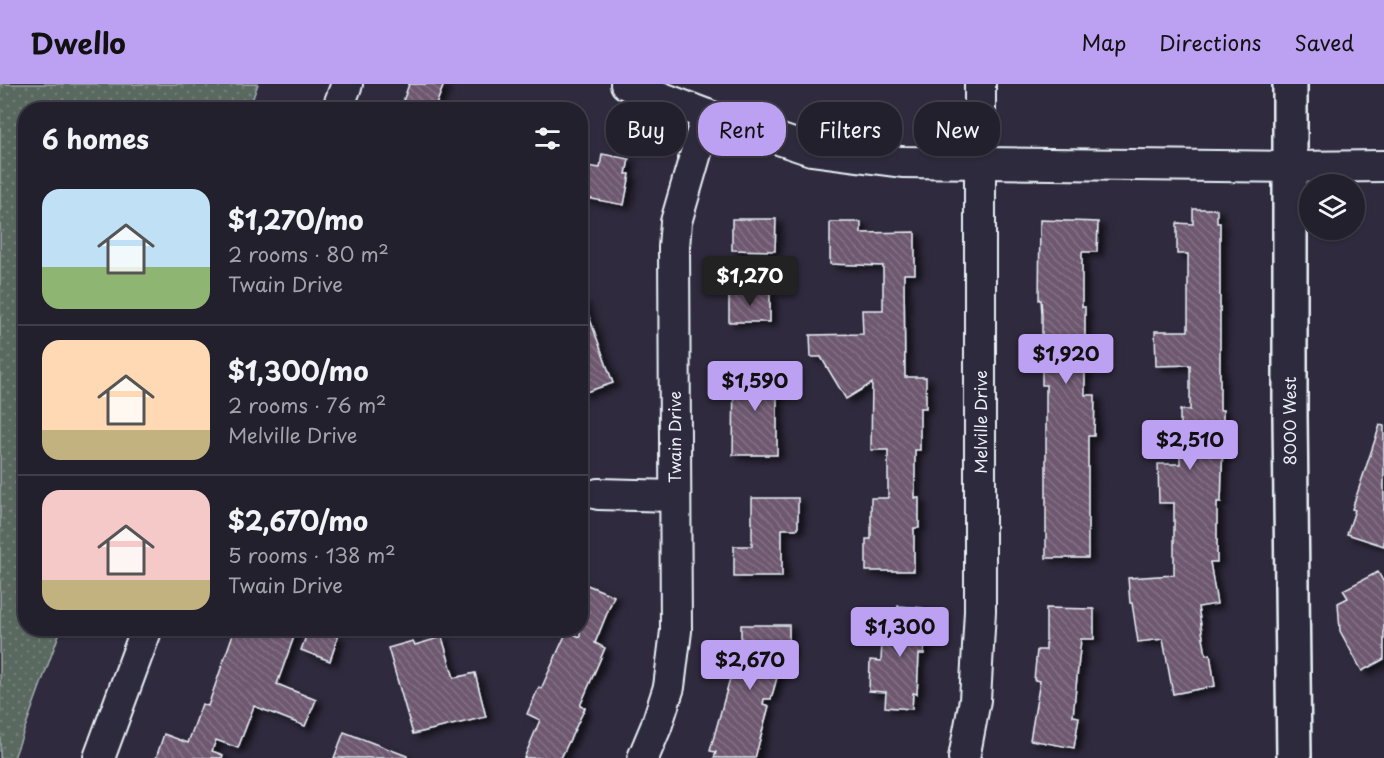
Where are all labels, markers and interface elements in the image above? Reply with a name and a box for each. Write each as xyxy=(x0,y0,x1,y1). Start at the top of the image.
text: Dwello xyxy=(30,21,126,64)
text: Map xyxy=(1081,26,1126,58)
text: Directions xyxy=(1159,26,1261,58)
text: Saved xyxy=(1294,26,1354,58)
chip: Buy xyxy=(606,102,686,156)
chip: Rent xyxy=(698,102,786,156)
chip: Filters xyxy=(798,102,902,156)
chip: New xyxy=(914,102,1000,156)
text: 6 homes xyxy=(42,119,149,158)
icon: filters xyxy=(531,122,564,155)
map controls xyxy=(1299,174,1365,240)
button: layers xyxy=(1299,174,1365,240)
text: $1,270/mo xyxy=(228,200,364,239)
icon: home xyxy=(90,213,162,285)
text: 2 rooms · 80 m² xyxy=(228,239,389,269)
pin: $1,270 xyxy=(701,256,799,307)
text: $1,270 xyxy=(717,260,783,290)
text: Twain Drive xyxy=(228,269,343,299)
pin: $1,920 xyxy=(1017,334,1115,385)
text: $1,920 xyxy=(1032,338,1100,368)
text: $1,300/mo xyxy=(228,351,368,390)
pin: $1,590 xyxy=(706,361,804,412)
icon: home xyxy=(90,364,162,436)
text: $1,590 xyxy=(722,365,788,395)
street label: Melville Drive xyxy=(968,370,992,474)
street label: 8000 West xyxy=(1277,377,1301,465)
text: 2 rooms · 76 m² xyxy=(228,390,386,420)
street label: Twain Drive xyxy=(662,391,686,483)
text: Melville Drive xyxy=(228,420,357,450)
pin: $2,510 xyxy=(1141,420,1239,471)
text: $2,510 xyxy=(1156,424,1224,454)
text: $2,670/mo xyxy=(228,501,368,540)
icon: home xyxy=(90,514,162,586)
text: 5 rooms · 138 m² xyxy=(228,540,396,570)
text: Twain Drive xyxy=(228,570,343,600)
pin: $1,300 xyxy=(851,607,949,658)
text: $1,300 xyxy=(865,611,935,641)
pin: $2,670 xyxy=(701,640,799,691)
text: $2,670 xyxy=(715,644,785,674)

